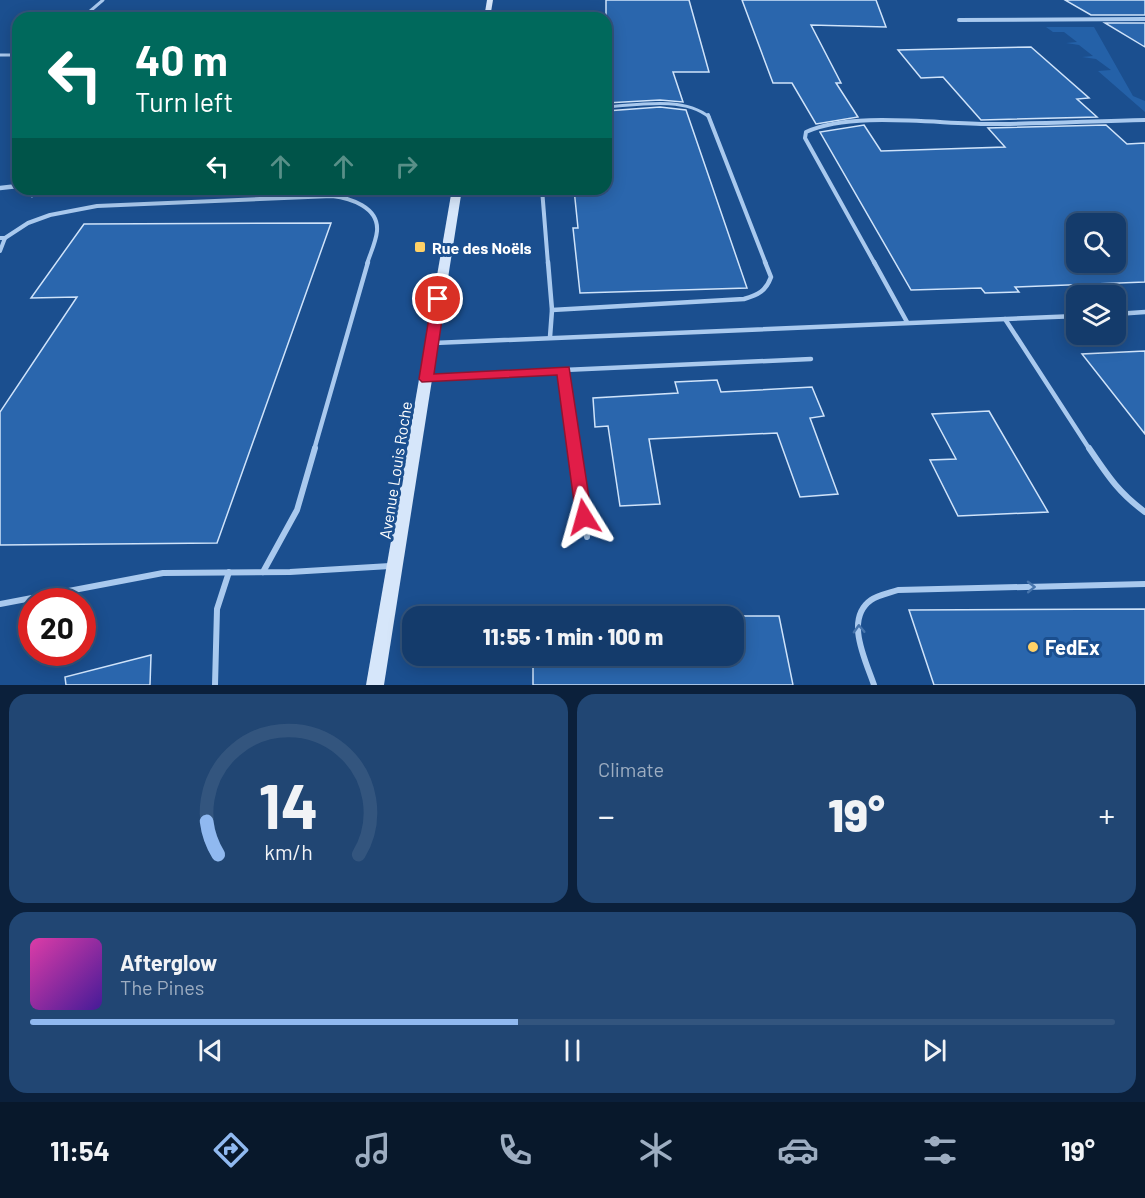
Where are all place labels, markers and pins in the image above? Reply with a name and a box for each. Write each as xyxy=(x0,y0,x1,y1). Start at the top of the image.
place label: Rue des Noëls xyxy=(432,238,532,257)
marker: Rue des Noëls xyxy=(413,240,427,254)
pin xyxy=(412,273,463,324)
place label: FedEx xyxy=(1045,635,1100,659)
marker: FedEx xyxy=(1026,640,1040,654)

